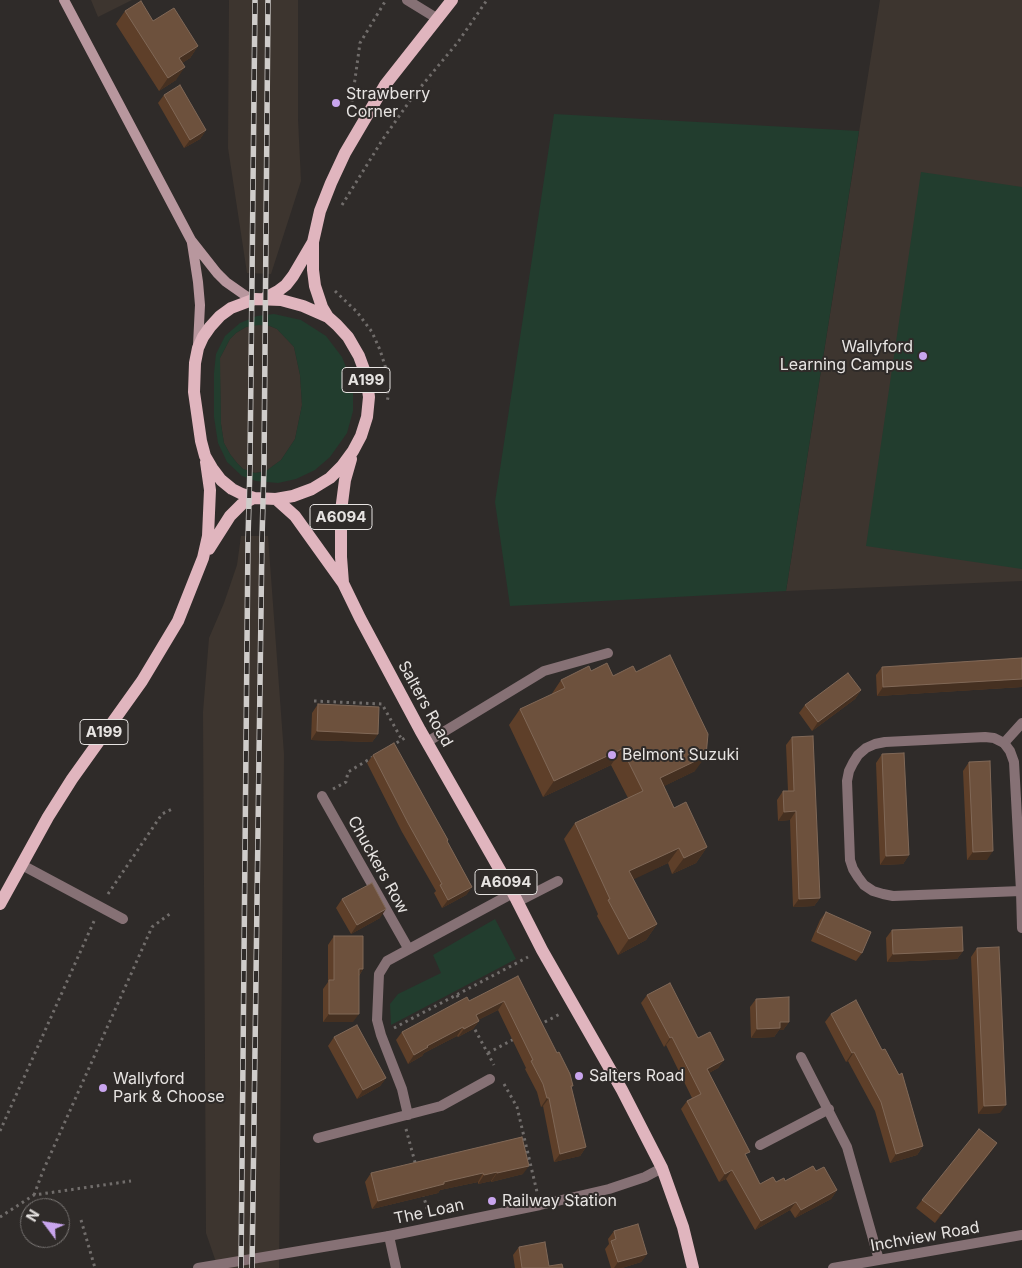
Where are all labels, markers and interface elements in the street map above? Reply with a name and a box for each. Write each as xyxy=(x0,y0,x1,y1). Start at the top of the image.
place label: Strawberry Corner xyxy=(346,84,430,122)
marker: Strawberry Corner xyxy=(330,97,342,109)
place label: Wallyford Learning Campus xyxy=(780,337,913,375)
marker: Wallyford Learning Campus xyxy=(917,350,929,362)
road number: A199 xyxy=(342,368,390,392)
road number: A6094 xyxy=(310,504,372,530)
street label: Salters Road xyxy=(393,658,457,750)
road number: A199 xyxy=(80,720,128,744)
place label: Belmont Suzuki xyxy=(622,745,739,765)
marker: Belmont Suzuki xyxy=(606,749,618,761)
street label: Chuckers Row xyxy=(343,813,413,917)
road number: A6094 xyxy=(475,870,537,894)
place label: Salters Road xyxy=(589,1066,684,1086)
place label: Wallyford Park & Choose xyxy=(113,1069,225,1107)
marker: Salters Road xyxy=(573,1070,585,1082)
marker: Wallyford Park & Choose xyxy=(97,1082,109,1094)
place label: Railway Station xyxy=(502,1191,617,1211)
street label: The Loan xyxy=(392,1195,466,1229)
marker: Railway Station xyxy=(486,1195,498,1207)
north arrow xyxy=(20,1198,70,1248)
text: N xyxy=(23,1207,43,1224)
street label: Inchview Road xyxy=(869,1218,981,1256)

